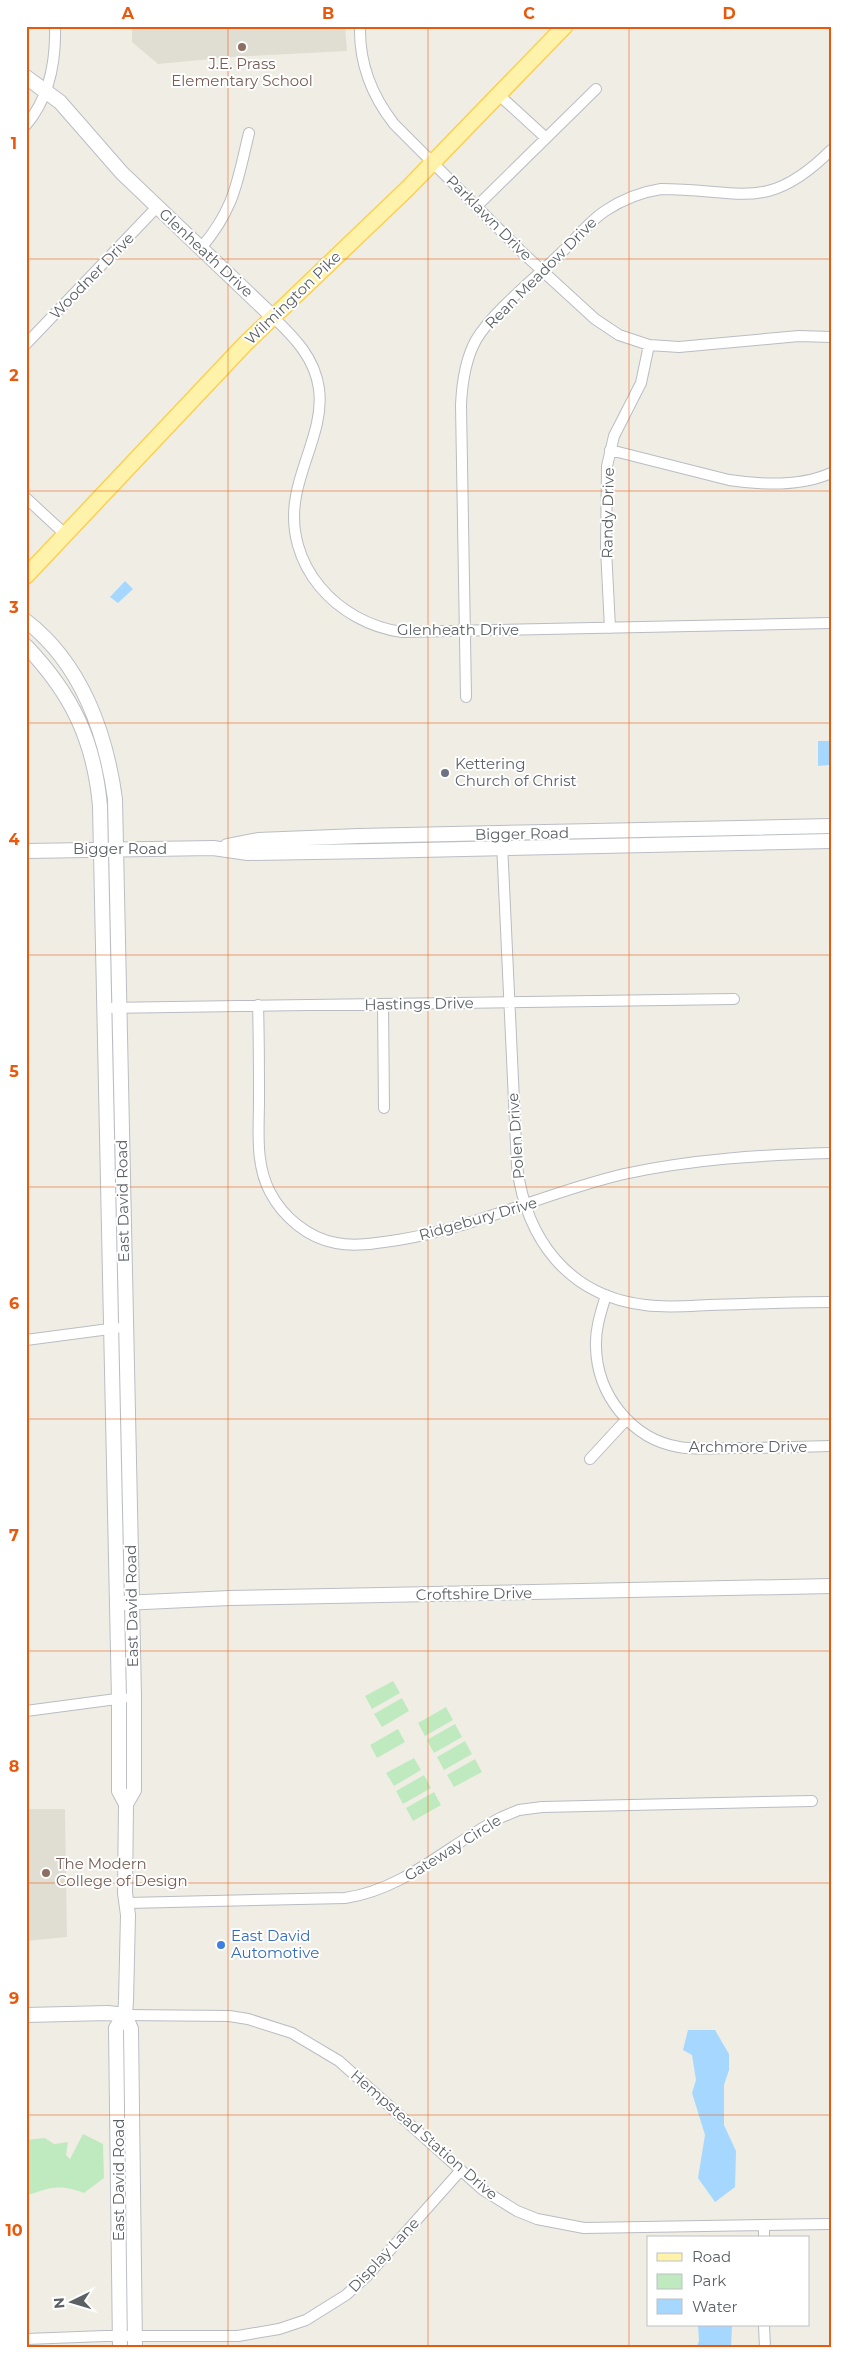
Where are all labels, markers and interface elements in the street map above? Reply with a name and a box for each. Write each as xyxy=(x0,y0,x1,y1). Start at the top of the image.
text: A xyxy=(121,4,135,23)
text: B xyxy=(322,4,334,23)
text: C xyxy=(523,4,535,23)
text: D xyxy=(722,4,736,23)
marker: J.E. Prass Elementary School xyxy=(236,41,248,53)
place label: J.E. Prass Elementary School xyxy=(171,54,313,90)
text: 1 xyxy=(11,134,17,153)
street label: Parklawn Drive xyxy=(442,171,536,265)
street label: Glenheath Drive xyxy=(155,204,257,301)
street label: Rean Meadow Drive xyxy=(481,213,601,333)
street label: Woodner Drive xyxy=(45,228,138,323)
street label: Wilmington Pike xyxy=(241,247,345,348)
text: 2 xyxy=(9,366,19,385)
street label: Randy Drive xyxy=(597,467,618,559)
text: 3 xyxy=(8,598,19,617)
street label: Glenheath Drive xyxy=(397,620,519,639)
place label: Kettering Church of Christ xyxy=(455,754,577,790)
marker: Kettering Church of Christ xyxy=(439,767,451,779)
street label: Bigger Road xyxy=(475,823,569,844)
text: 4 xyxy=(8,830,20,849)
street label: Bigger Road xyxy=(73,839,167,858)
street label: Hastings Drive xyxy=(364,993,474,1014)
text: 5 xyxy=(9,1062,19,1081)
street label: Polen Drive xyxy=(503,1092,528,1180)
street label: East David Road xyxy=(112,1140,133,1263)
street label: Ridgebury Drive xyxy=(417,1193,539,1244)
text: 6 xyxy=(9,1294,19,1313)
street label: Archmore Drive xyxy=(689,1437,807,1456)
text: 7 xyxy=(9,1526,19,1545)
street label: East David Road xyxy=(121,1545,142,1668)
street label: Croftshire Drive xyxy=(416,1583,532,1604)
text: 8 xyxy=(9,1757,19,1776)
street label: Gateway Circle xyxy=(401,1810,505,1885)
place label: The Modern College of Design xyxy=(56,1854,188,1890)
marker: The Modern College of Design xyxy=(40,1867,52,1879)
place label: East David Automotive xyxy=(231,1926,319,1962)
marker: East David Automotive xyxy=(215,1939,227,1951)
text: 9 xyxy=(9,1989,19,2008)
street label: Hempstead Station Drive xyxy=(347,2065,502,2204)
street label: East David Road xyxy=(109,2119,128,2241)
street label: Display Lane xyxy=(344,2213,423,2296)
text: 10 xyxy=(5,2221,23,2240)
legend xyxy=(647,2236,810,2326)
text: Road xyxy=(692,2247,731,2266)
text: Park xyxy=(692,2271,726,2290)
north arrow xyxy=(48,2276,98,2326)
text: N xyxy=(50,2297,69,2310)
text: Water xyxy=(692,2297,738,2316)

